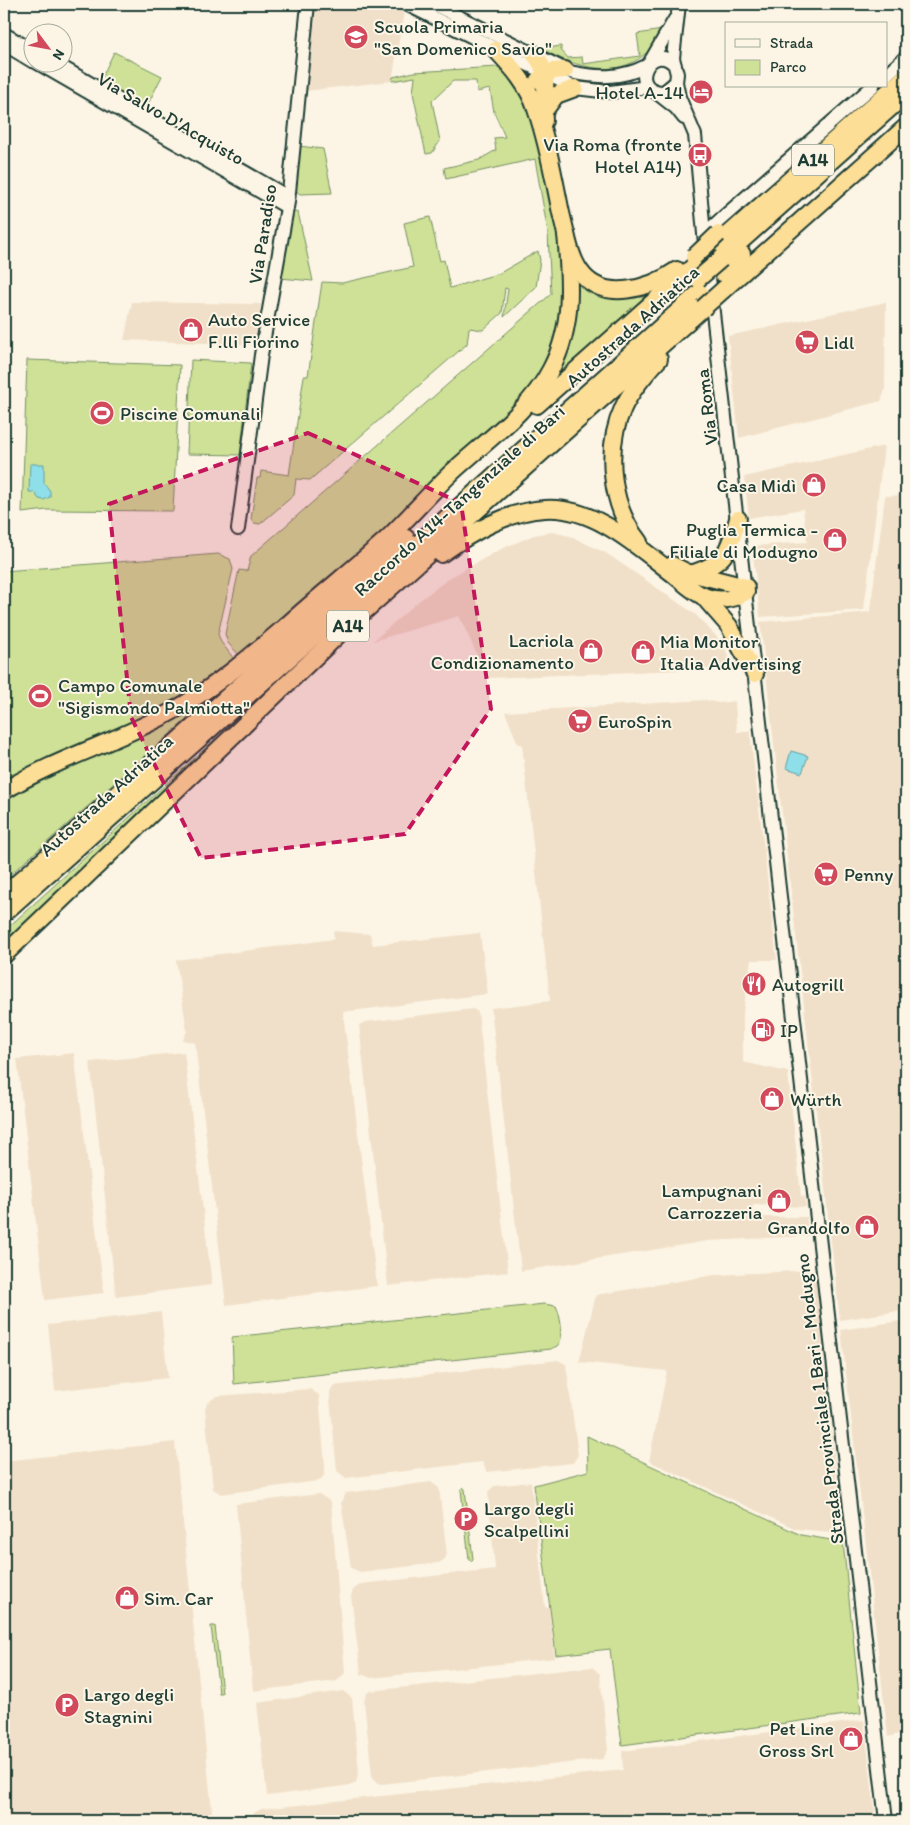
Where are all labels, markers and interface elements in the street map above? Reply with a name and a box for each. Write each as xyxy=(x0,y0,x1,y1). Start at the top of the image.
place label: Scuola Primaria "San Domenico Savio" xyxy=(374,15,552,60)
north arrow xyxy=(22,22,72,72)
legend xyxy=(725,22,888,88)
school or university icon: Scuola Primaria "San Domenico Savio" xyxy=(343,24,369,50)
text: Strada xyxy=(770,34,814,52)
text: N xyxy=(49,46,68,63)
text: Parco xyxy=(770,58,806,76)
street label: Via Salvo D'Acquisto xyxy=(93,67,248,170)
hotel icon: Hotel A-14 xyxy=(688,79,714,105)
place label: Hotel A-14 xyxy=(595,81,684,104)
place label: Via Roma (fronte Hotel A14) xyxy=(543,133,682,178)
bus stop icon: Via Roma (fronte Hotel A14) xyxy=(687,142,713,168)
road number: A14 xyxy=(792,144,834,176)
street label: Via Paradiso xyxy=(243,182,282,286)
street label: Autostrada Adriatica xyxy=(561,260,704,392)
place label: Auto Service F.lli Fiorino xyxy=(208,308,310,353)
shop icon: Auto Service F.lli Fiorino xyxy=(178,317,204,343)
supermarket icon: Lidl xyxy=(794,329,820,355)
place label: Lidl xyxy=(824,331,855,354)
street label: Via Roma xyxy=(690,367,723,447)
sports icon: Piscine Comunali xyxy=(89,400,115,426)
street label: Raccordo A14-Tangenziale di Bari xyxy=(349,400,569,601)
place label: Piscine Comunali xyxy=(120,402,260,425)
shop icon: Casa Midì xyxy=(801,472,827,498)
place label: Casa Midì xyxy=(717,474,796,497)
place label: Puglia Termica - Filiale di Modugno xyxy=(669,518,818,563)
shop icon: Puglia Termica - Filiale di Modugno xyxy=(822,527,848,553)
road number: A14 xyxy=(327,610,369,642)
place label: Lacriola Condizionamento xyxy=(431,629,574,674)
place label: Mia Monitor Italia Advertising xyxy=(660,630,801,675)
shop icon: Lacriola Condizionamento xyxy=(578,638,604,664)
shop icon: Mia Monitor Italia Advertising xyxy=(630,639,656,665)
place label: Campo Comunale "Sigismondo Palmiotta" xyxy=(58,674,250,719)
sports icon: Campo Comunale "Sigismondo Palmiotta" xyxy=(27,683,53,709)
supermarket icon: EuroSpin xyxy=(567,708,593,734)
place label: EuroSpin xyxy=(598,710,672,733)
street label: Autostrada Adriatica xyxy=(35,729,178,861)
supermarket icon: Penny xyxy=(813,861,839,887)
place label: Penny xyxy=(844,863,893,886)
restaurant icon: Autogrill xyxy=(741,971,767,997)
place label: Autogrill xyxy=(772,973,845,996)
fuel station icon: IP xyxy=(750,1017,776,1043)
place label: IP xyxy=(780,1019,798,1042)
shop icon: Würth xyxy=(759,1086,785,1112)
place label: Würth xyxy=(790,1088,842,1111)
place label: Lampugnani Carrozzeria xyxy=(661,1179,762,1224)
shop icon: Lampugnani Carrozzeria xyxy=(766,1188,792,1214)
shop icon: Grandolfo xyxy=(854,1214,880,1240)
place label: Grandolfo xyxy=(767,1216,850,1239)
street label: Strada Provinciale 1 Bari - Modugno xyxy=(790,1252,849,1546)
place label: Largo degli Scalpellini xyxy=(484,1497,574,1542)
parking icon: Largo degli Scalpellini xyxy=(453,1506,479,1532)
shop icon: Sim. Car xyxy=(114,1585,140,1611)
place label: Sim. Car xyxy=(144,1587,214,1610)
place label: Largo degli Stagnini xyxy=(84,1683,174,1728)
parking icon: Largo degli Stagnini xyxy=(54,1692,80,1718)
place label: Pet Line Gross Srl xyxy=(759,1717,835,1762)
shop icon: Pet Line Gross Srl xyxy=(838,1726,864,1752)

